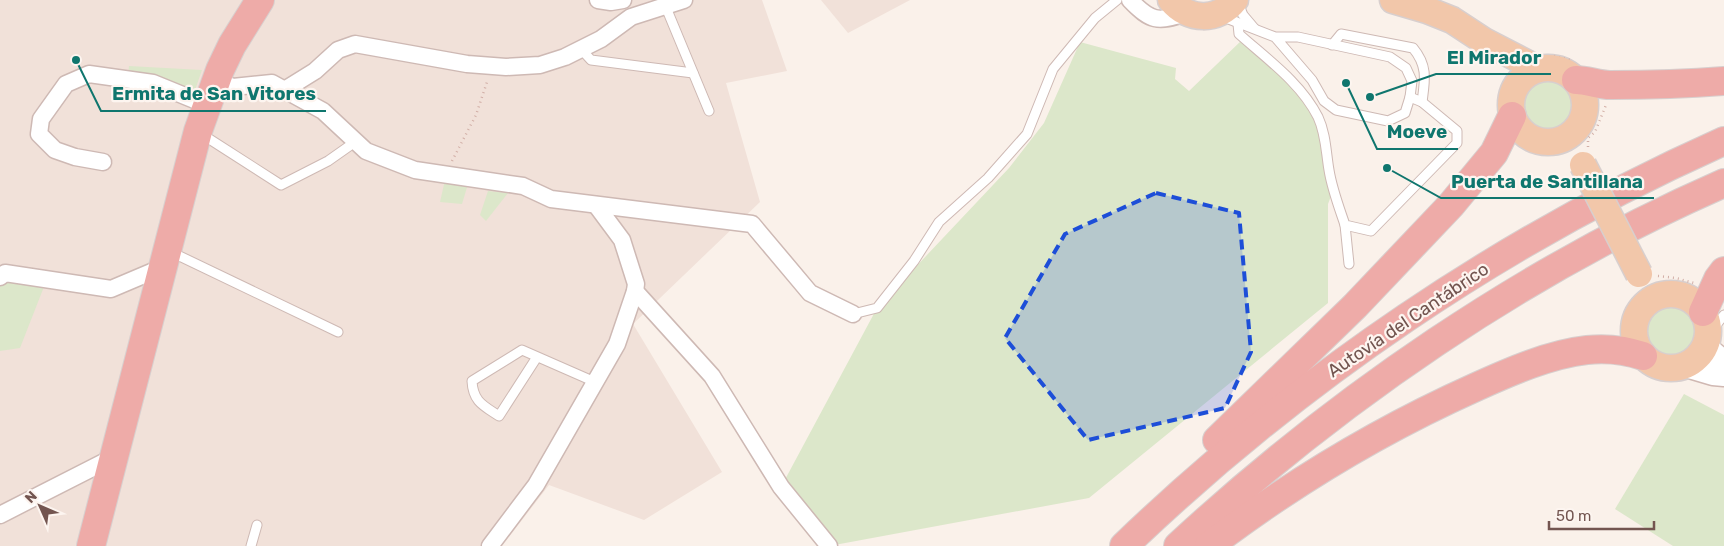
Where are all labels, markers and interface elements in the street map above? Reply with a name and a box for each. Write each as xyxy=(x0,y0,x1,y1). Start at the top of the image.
callout: El Mirador xyxy=(1436,40,1551,74)
text: El Mirador xyxy=(1447,46,1542,69)
callout: Ermita de San Vitores xyxy=(101,77,326,111)
text: Ermita de San Vitores xyxy=(112,82,316,105)
callout: Moeve xyxy=(1377,115,1458,149)
text: Moeve xyxy=(1387,120,1447,143)
callout: Puerta de Santillana xyxy=(1441,164,1654,198)
text: Puerta de Santillana xyxy=(1451,170,1643,193)
street label: Autovía del Cantábrico xyxy=(1323,258,1493,382)
north arrow xyxy=(15,481,65,531)
text: N xyxy=(22,488,41,507)
scale bar xyxy=(1549,498,1654,530)
text: 50 m xyxy=(1556,507,1591,525)

